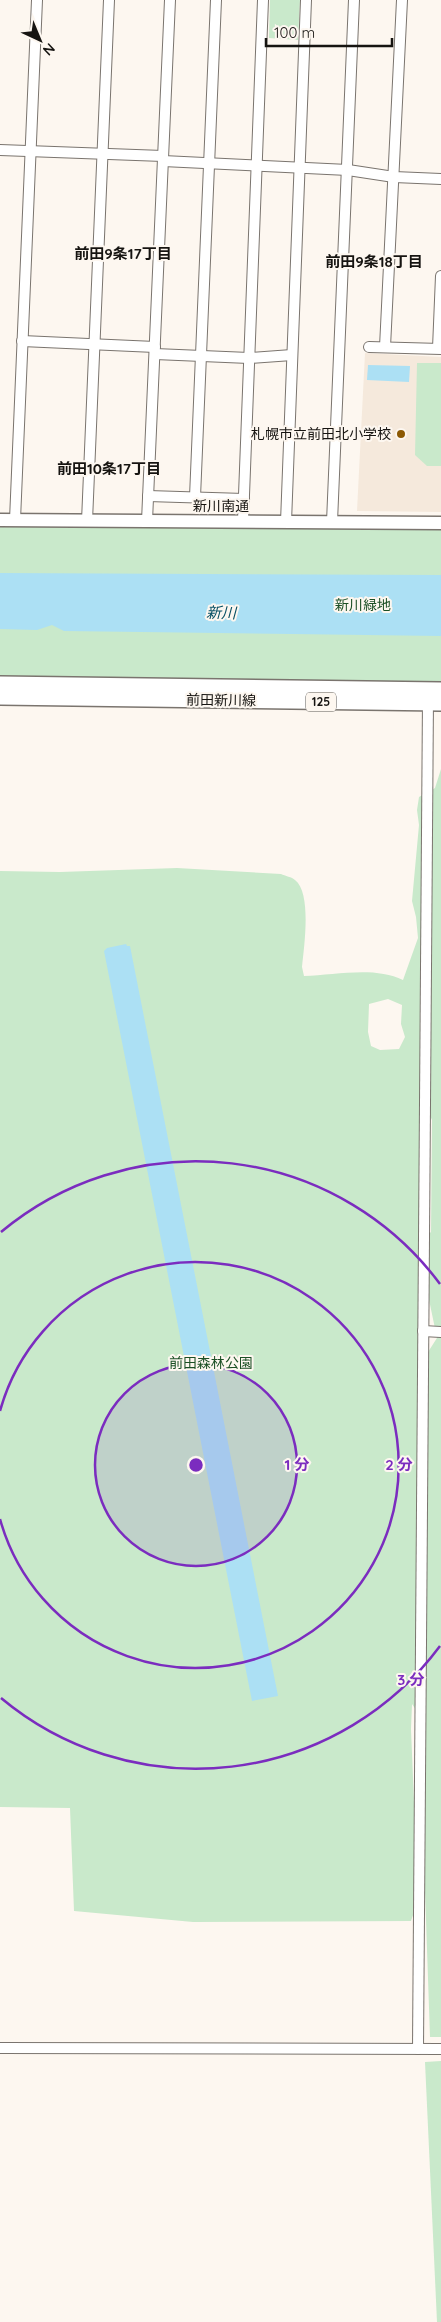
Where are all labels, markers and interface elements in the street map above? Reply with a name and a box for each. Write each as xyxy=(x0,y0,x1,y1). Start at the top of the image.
north arrow xyxy=(15,15,65,65)
scale bar xyxy=(266,15,392,47)
text: 100 m xyxy=(274,23,315,42)
text: N xyxy=(39,39,59,59)
district label: 前田9条17丁目 xyxy=(74,244,172,263)
district label: 前田9条18丁目 xyxy=(325,252,423,271)
place label: 札幌市立前田北小学校 xyxy=(251,425,391,443)
marker: 札幌市立前田北小学校 xyxy=(395,428,407,440)
district label: 前田10条17丁目 xyxy=(57,459,161,478)
street label: 新川南通 xyxy=(193,497,249,515)
park label: 新川緑地 xyxy=(335,596,391,614)
water label: 新川 xyxy=(206,603,238,622)
street label: 前田新川線 xyxy=(186,690,256,710)
road number: 125 xyxy=(306,692,336,712)
park label: 前田森林公園 xyxy=(169,1354,253,1372)
text: 1 分 xyxy=(284,1455,310,1474)
text: 2 分 xyxy=(385,1455,413,1474)
centre of rings xyxy=(187,1456,205,1474)
text: 3 分 xyxy=(397,1670,425,1689)

